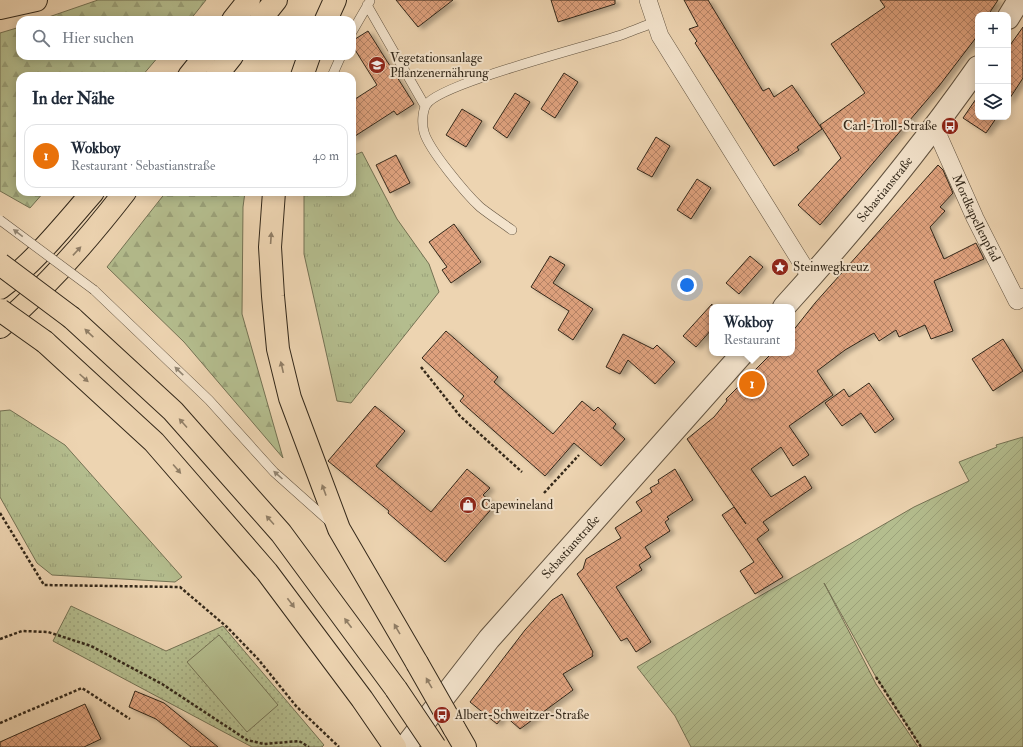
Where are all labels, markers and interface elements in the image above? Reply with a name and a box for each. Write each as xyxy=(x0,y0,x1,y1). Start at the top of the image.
map controls xyxy=(975,12,1011,120)
button: + xyxy=(975,12,1011,48)
search box xyxy=(16,16,356,60)
icon: search xyxy=(30,27,52,49)
text: Hier suchen xyxy=(62,29,134,48)
button: − xyxy=(975,48,1011,84)
place label: Vegetationsanlage Pflanzenernährung xyxy=(390,50,489,81)
school or university icon: Vegetationsanlage Pflanzenernährung xyxy=(367,55,387,75)
button: layers xyxy=(975,84,1011,120)
text: In der Nähe xyxy=(32,88,114,109)
bus stop icon: Carl-Troll-Straße xyxy=(940,116,960,136)
place label: Carl-Troll-Straße xyxy=(843,118,938,134)
text: Wokboy xyxy=(71,139,120,158)
text: 1 xyxy=(44,148,48,164)
text: 40 m xyxy=(313,148,339,164)
street label: Sebastianstraße xyxy=(854,153,917,226)
text: Restaurant · Sebastianstraße xyxy=(71,158,215,174)
street label: Mordkapellenpfad xyxy=(949,172,1004,265)
one-way arrow xyxy=(13,230,23,238)
one-way arrow xyxy=(267,232,274,244)
one-way arrow xyxy=(73,246,82,256)
place icon: Steinwegkreuz xyxy=(770,257,790,277)
place label: Steinwegkreuz xyxy=(793,259,870,275)
your location xyxy=(677,275,697,295)
popup xyxy=(709,304,795,356)
text: Wokboy xyxy=(724,313,773,332)
one-way arrow xyxy=(84,329,94,338)
text: Restaurant xyxy=(724,332,780,348)
one-way arrow xyxy=(279,361,285,373)
one-way arrow xyxy=(174,367,184,376)
pin: 1 xyxy=(739,369,765,399)
one-way arrow xyxy=(79,373,89,383)
one-way arrow xyxy=(179,417,188,428)
one-way arrow xyxy=(173,463,182,474)
one-way arrow xyxy=(273,471,283,480)
one-way arrow xyxy=(321,483,327,495)
shop icon: Capewineland xyxy=(458,495,478,515)
place label: Capewineland xyxy=(481,497,554,514)
street label: Sebastianstraße xyxy=(538,511,604,582)
one-way arrow xyxy=(265,514,274,525)
one-way arrow xyxy=(287,598,295,609)
one-way arrow xyxy=(344,618,352,629)
one-way arrow xyxy=(394,623,401,635)
one-way arrow xyxy=(425,677,432,689)
bus stop icon: Albert-Schweitzer-Straße xyxy=(432,705,452,725)
place label: Albert-Schweitzer-Straße xyxy=(454,707,590,723)

